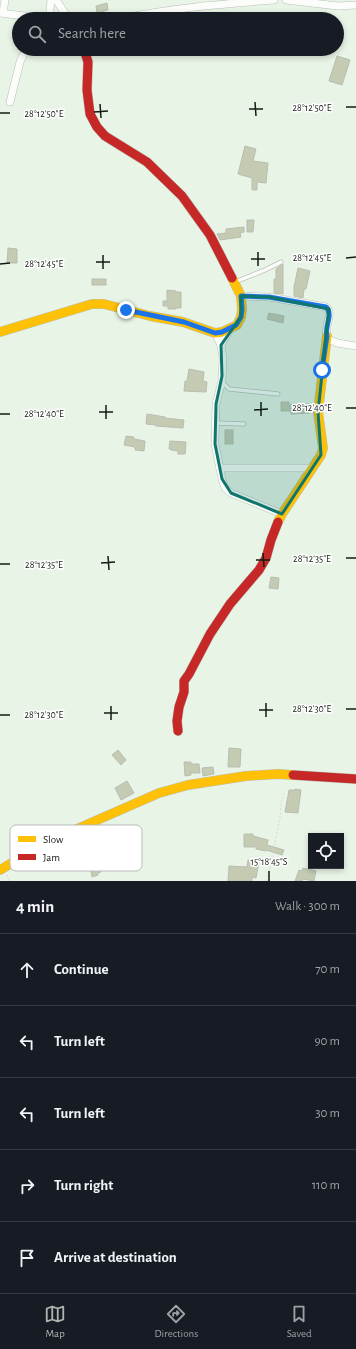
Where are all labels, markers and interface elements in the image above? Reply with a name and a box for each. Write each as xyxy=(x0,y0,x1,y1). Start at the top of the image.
search box xyxy=(12,12,344,56)
icon: search xyxy=(26,23,48,45)
text: Search here xyxy=(58,26,126,41)
text: 28°12'50"E xyxy=(293,103,332,113)
text: 28°12'50"E xyxy=(25,109,64,119)
text: 28°12'45"E xyxy=(293,253,331,263)
text: 28°12'45"E xyxy=(25,259,63,269)
route end xyxy=(117,301,135,319)
route start xyxy=(313,361,331,379)
text: 28°12'40"E xyxy=(292,403,332,413)
text: 28°12'40"E xyxy=(24,409,64,419)
text: 28°12'35"E xyxy=(293,554,331,564)
text: 28°12'35"E xyxy=(25,560,63,570)
text: 28°12'30"E xyxy=(293,704,332,714)
text: 28°12'30"E xyxy=(25,710,64,720)
legend xyxy=(10,825,142,871)
map controls xyxy=(308,833,344,869)
button: locate xyxy=(308,833,344,869)
text: Slow xyxy=(43,834,64,845)
text: Jam xyxy=(43,852,60,863)
text: 15°18'45"S xyxy=(251,857,288,867)
text: 4 min xyxy=(16,898,54,915)
text: Walk · 300 m xyxy=(275,900,340,913)
icon: ahead xyxy=(16,959,38,981)
text: Continue xyxy=(54,962,109,977)
text: 70 m xyxy=(315,963,340,976)
icon: left xyxy=(16,1031,38,1053)
text: Turn left xyxy=(54,1034,105,1049)
text: 90 m xyxy=(314,1035,340,1048)
icon: left xyxy=(16,1103,38,1125)
text: Turn left xyxy=(54,1106,105,1121)
text: 30 m xyxy=(315,1107,340,1120)
icon: right xyxy=(16,1175,38,1197)
text: Turn right xyxy=(54,1178,113,1193)
text: 110 m xyxy=(312,1179,340,1192)
icon: arrive xyxy=(16,1247,38,1269)
text: Arrive at destination xyxy=(54,1250,177,1265)
tab: Map xyxy=(44,1303,66,1340)
tab: Directions xyxy=(154,1303,198,1340)
tab: Saved xyxy=(287,1303,312,1340)

